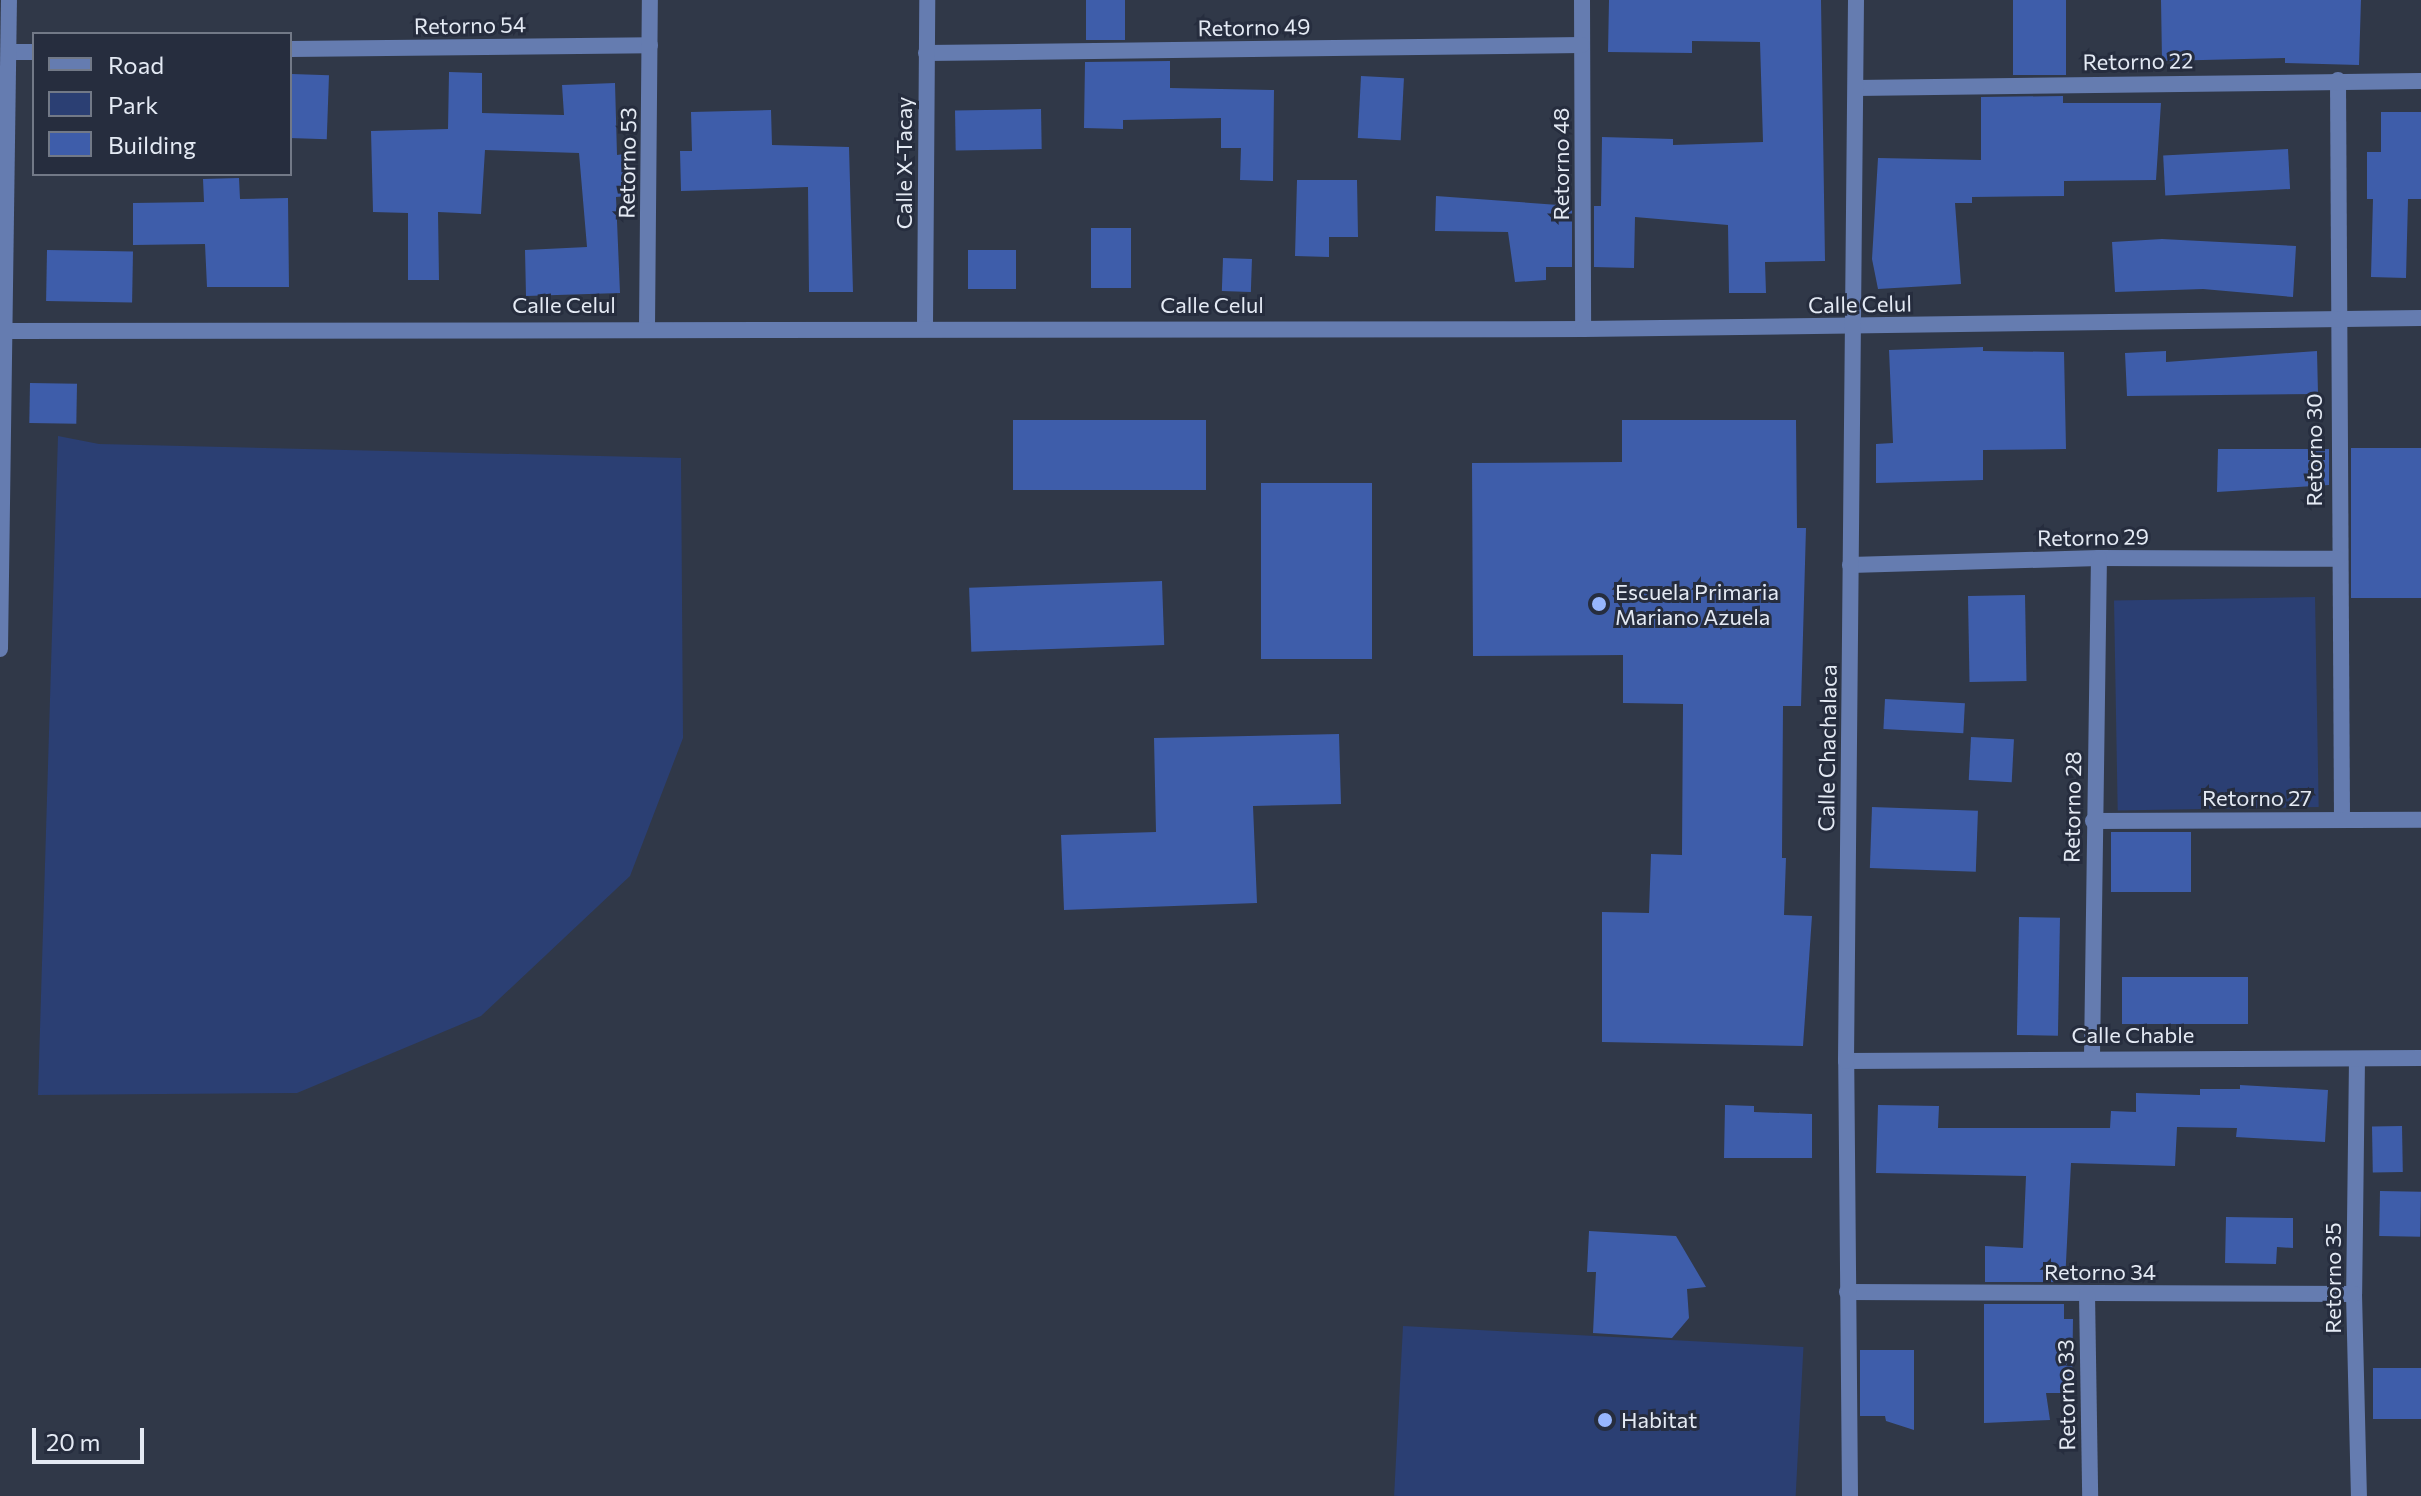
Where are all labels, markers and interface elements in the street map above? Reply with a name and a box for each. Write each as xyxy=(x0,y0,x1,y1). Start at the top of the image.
street label: Retorno 54 xyxy=(414,11,526,39)
street label: Retorno 49 xyxy=(1197,13,1311,41)
legend xyxy=(32,32,292,176)
street label: Retorno 22 xyxy=(2082,47,2194,75)
text: Road xyxy=(108,50,164,79)
text: Park xyxy=(108,90,158,119)
street label: Calle X-Tacay xyxy=(891,97,917,229)
street label: Retorno 53 xyxy=(613,107,641,219)
street label: Retorno 48 xyxy=(1548,108,1574,220)
text: Building xyxy=(108,130,196,159)
street label: Calle Celul xyxy=(1808,290,1912,318)
street label: Calle Celul xyxy=(512,292,616,318)
street label: Calle Celul xyxy=(1160,292,1264,318)
street label: Retorno 30 xyxy=(2301,393,2327,507)
street label: Retorno 29 xyxy=(2037,523,2149,551)
place label: Escuela Primaria Mariano Azuela xyxy=(1615,578,1779,630)
marker: Escuela Primaria Mariano Azuela xyxy=(1590,595,1608,613)
street label: Calle Chachalaca xyxy=(1812,664,1842,832)
street label: Retorno 28 xyxy=(2058,751,2086,863)
street label: Retorno 27 xyxy=(2202,785,2312,811)
street label: Calle Chable xyxy=(2072,1022,2194,1048)
street label: Retorno 35 xyxy=(2320,1222,2346,1334)
street label: Retorno 34 xyxy=(2044,1259,2156,1285)
street label: Retorno 33 xyxy=(2052,1339,2080,1451)
place label: Habitat xyxy=(1621,1407,1697,1433)
marker: Habitat xyxy=(1596,1411,1614,1429)
scale bar xyxy=(36,1412,148,1462)
text: 20 m xyxy=(46,1427,100,1456)

